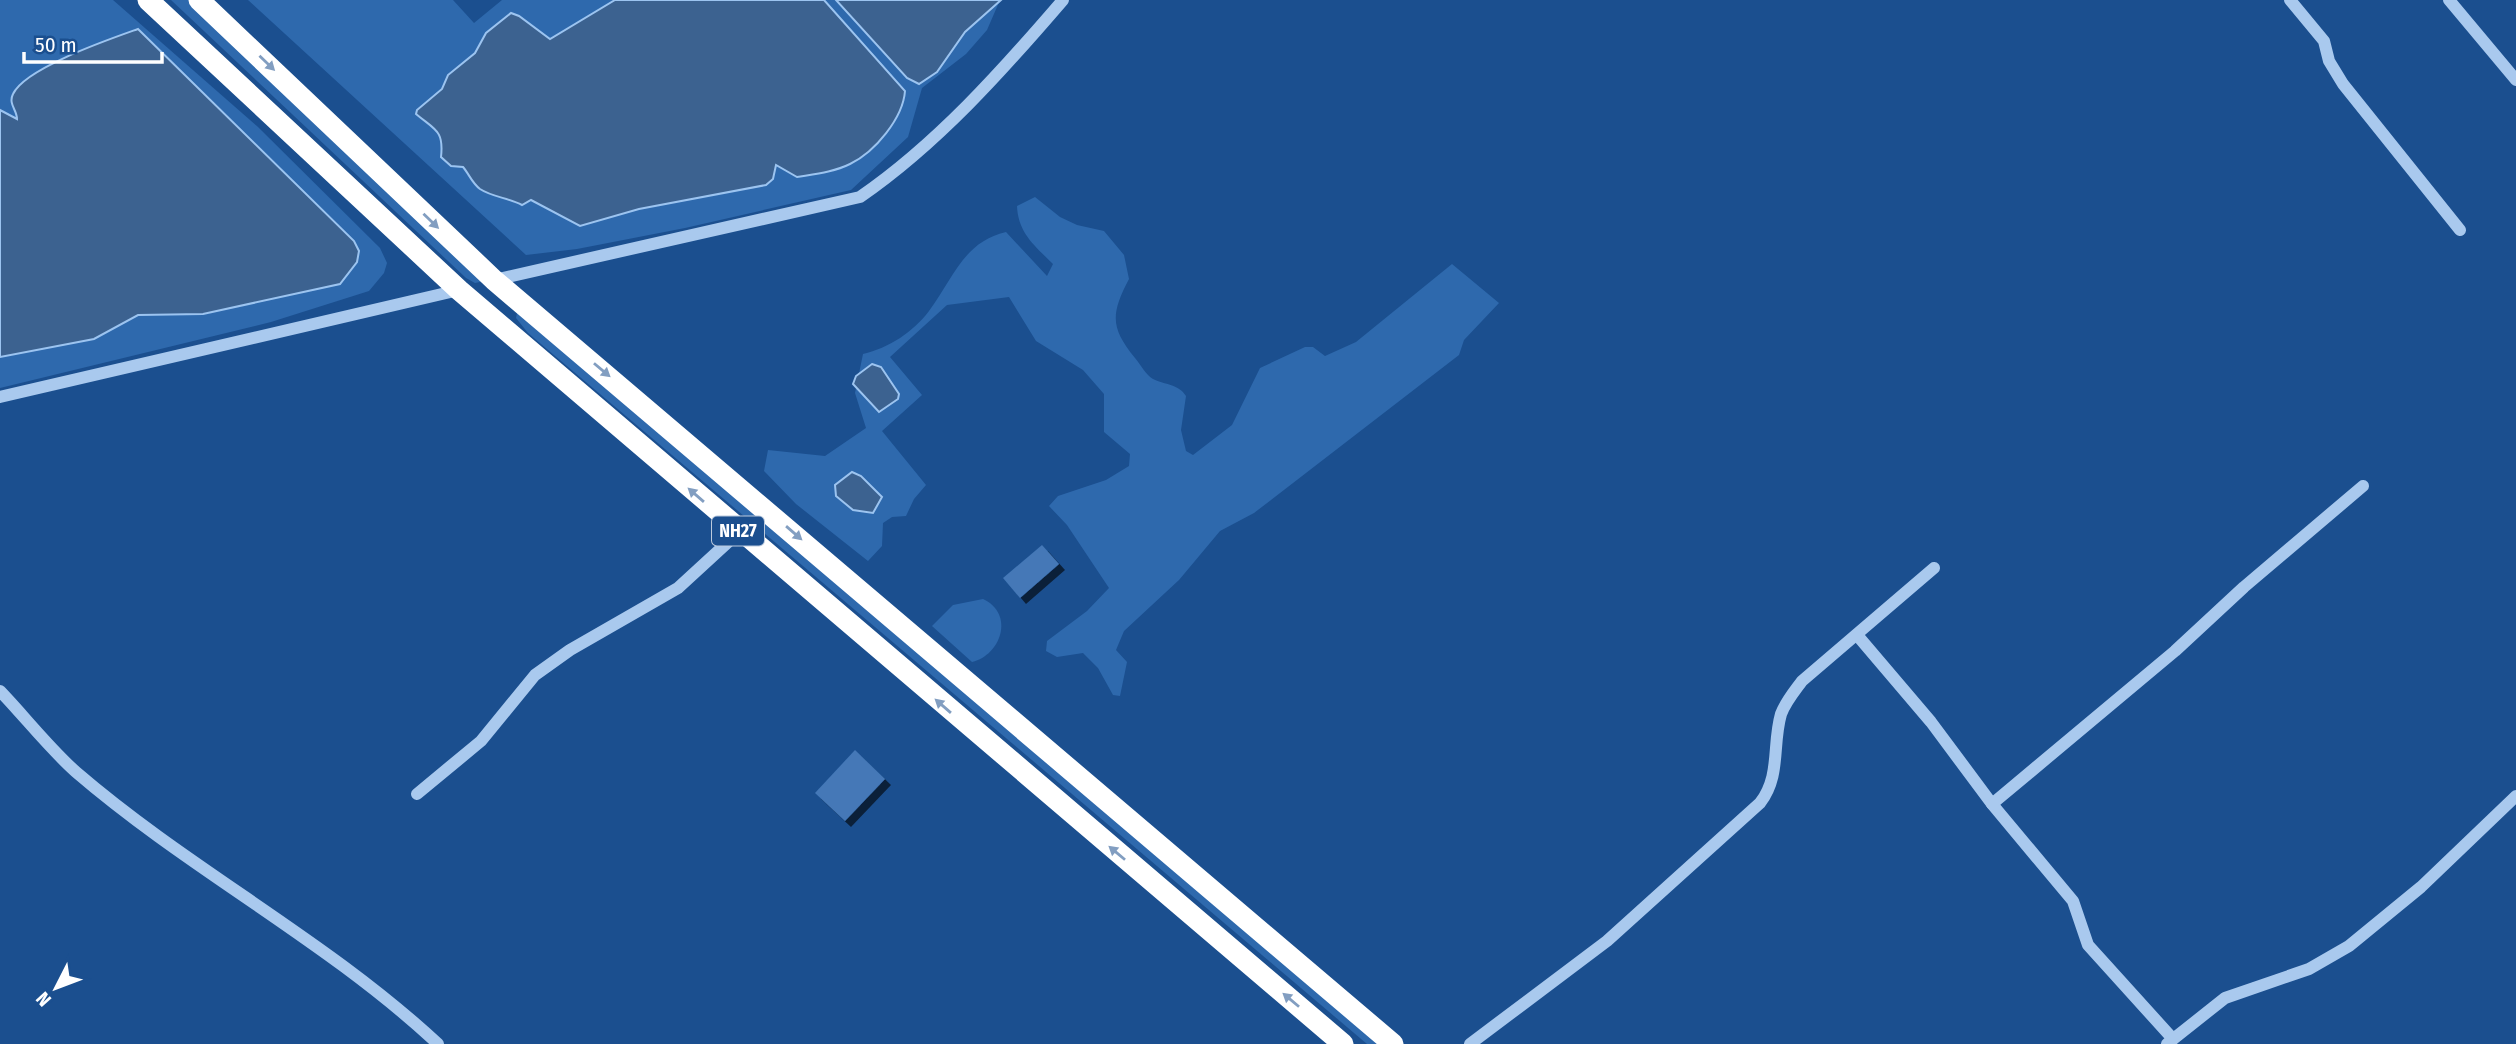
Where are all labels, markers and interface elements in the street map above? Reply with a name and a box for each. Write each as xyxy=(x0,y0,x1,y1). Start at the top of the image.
scale bar xyxy=(24,21,163,65)
text: 50 m xyxy=(35,32,77,58)
one-way arrow xyxy=(258,55,275,71)
one-way arrow xyxy=(422,212,439,228)
one-way arrow xyxy=(594,362,611,377)
one-way arrow xyxy=(687,488,704,503)
road number: NH27 xyxy=(712,516,764,546)
one-way arrow xyxy=(786,525,803,540)
one-way arrow xyxy=(935,699,952,714)
one-way arrow xyxy=(1108,846,1125,861)
north arrow xyxy=(21,953,91,1023)
text: N xyxy=(31,987,56,1011)
one-way arrow xyxy=(1282,993,1299,1008)

